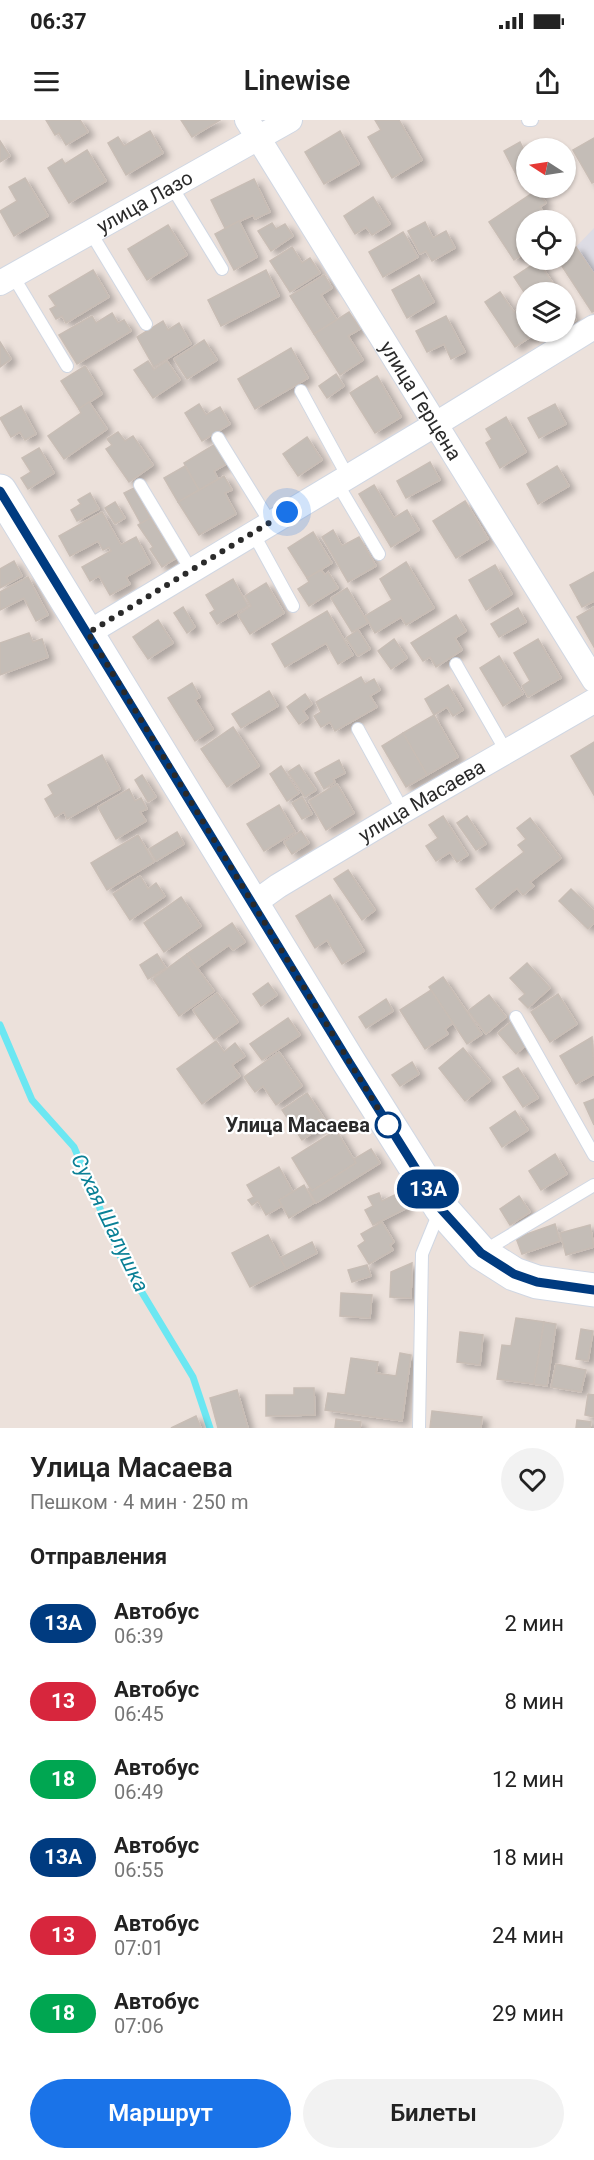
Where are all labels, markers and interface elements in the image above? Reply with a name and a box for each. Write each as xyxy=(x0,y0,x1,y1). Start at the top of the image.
text: 06:37 xyxy=(30,9,87,34)
icon: menu xyxy=(30,65,63,98)
text: Linewise xyxy=(244,65,350,97)
icon: share xyxy=(531,65,564,98)
north arrow xyxy=(516,138,576,198)
map controls xyxy=(516,138,576,342)
street label: улица Лазо xyxy=(92,165,197,238)
button: locate xyxy=(516,210,576,270)
button: layers xyxy=(516,282,576,342)
street label: улица Герцена xyxy=(375,336,467,465)
your location xyxy=(272,497,302,527)
street label: улица Масаева xyxy=(354,754,489,847)
marker: Улица Масаева xyxy=(375,1112,401,1138)
place label: Улица Масаева xyxy=(225,1113,370,1137)
water label: Сухая Шалушка xyxy=(66,1150,154,1296)
line badge: 13А xyxy=(394,1170,462,1208)
text: 13А xyxy=(409,1177,447,1201)
button: heart xyxy=(501,1448,564,1511)
text: Улица Масаева xyxy=(30,1451,233,1484)
text: Пешком · 4 мин · 250 m xyxy=(30,1490,249,1514)
text: Отправления xyxy=(30,1544,167,1569)
text: Автобус xyxy=(114,1599,199,1624)
text: 13А xyxy=(44,1611,82,1635)
text: 2 мин xyxy=(504,1611,564,1636)
text: 06:39 xyxy=(114,1624,164,1648)
text: Автобус xyxy=(114,1677,199,1702)
text: 13 xyxy=(51,1689,75,1713)
text: 8 мин xyxy=(504,1689,564,1714)
text: 06:45 xyxy=(114,1702,164,1726)
text: Автобус xyxy=(114,1755,199,1780)
text: 18 xyxy=(51,1767,75,1791)
text: 12 мин xyxy=(492,1767,564,1792)
text: 06:49 xyxy=(114,1780,164,1804)
text: Автобус xyxy=(114,1833,199,1858)
text: 13А xyxy=(44,1845,82,1869)
text: 18 мин xyxy=(492,1845,564,1870)
text: 06:55 xyxy=(114,1858,164,1882)
text: Автобус xyxy=(114,1911,199,1936)
text: 13 xyxy=(51,1923,75,1947)
text: 24 мин xyxy=(492,1923,564,1948)
text: 07:01 xyxy=(114,1936,164,1960)
text: Автобус xyxy=(114,1989,199,2014)
text: 18 xyxy=(51,2001,75,2025)
text: 29 мин xyxy=(492,2001,564,2026)
text: 07:06 xyxy=(114,2014,164,2038)
button: Маршрут xyxy=(30,2079,291,2148)
button: Билеты xyxy=(303,2079,564,2148)

